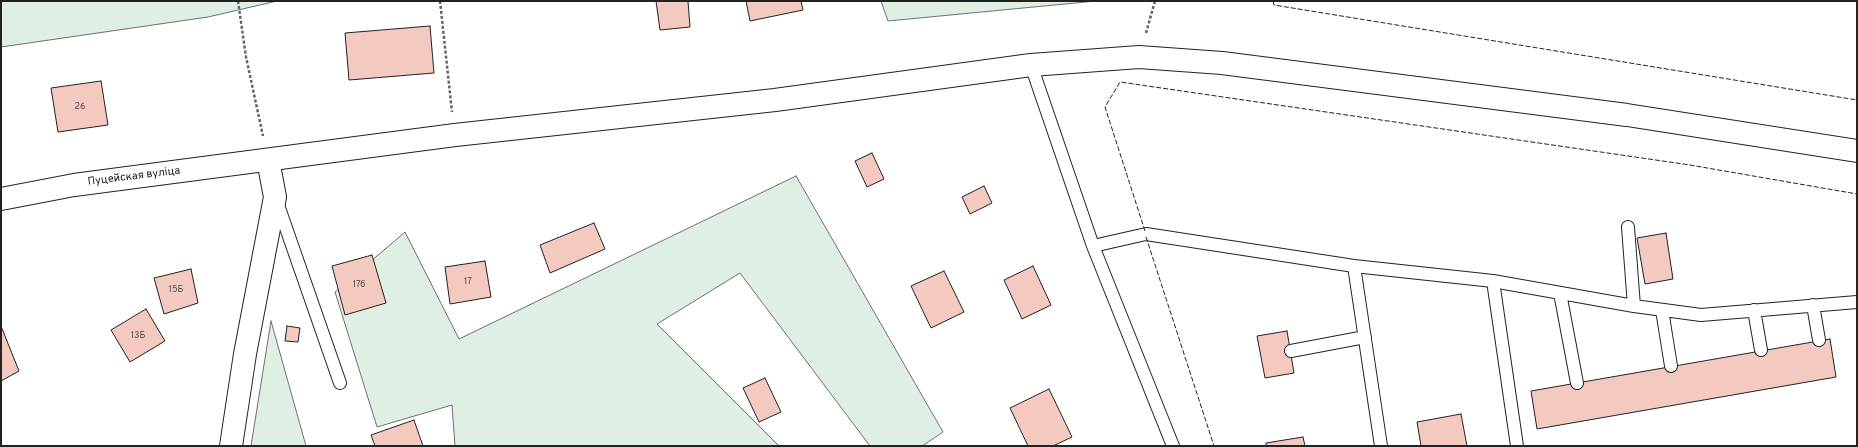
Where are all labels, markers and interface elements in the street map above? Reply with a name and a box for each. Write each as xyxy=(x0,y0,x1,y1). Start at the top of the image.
house number: 26 xyxy=(75,102,85,112)
street label: Пуцейская вуліца xyxy=(87,165,181,189)
house number: 17 xyxy=(464,277,472,287)
house number: 17б xyxy=(353,280,365,290)
house number: 15Б xyxy=(169,285,183,295)
house number: 13Б xyxy=(131,331,145,341)

